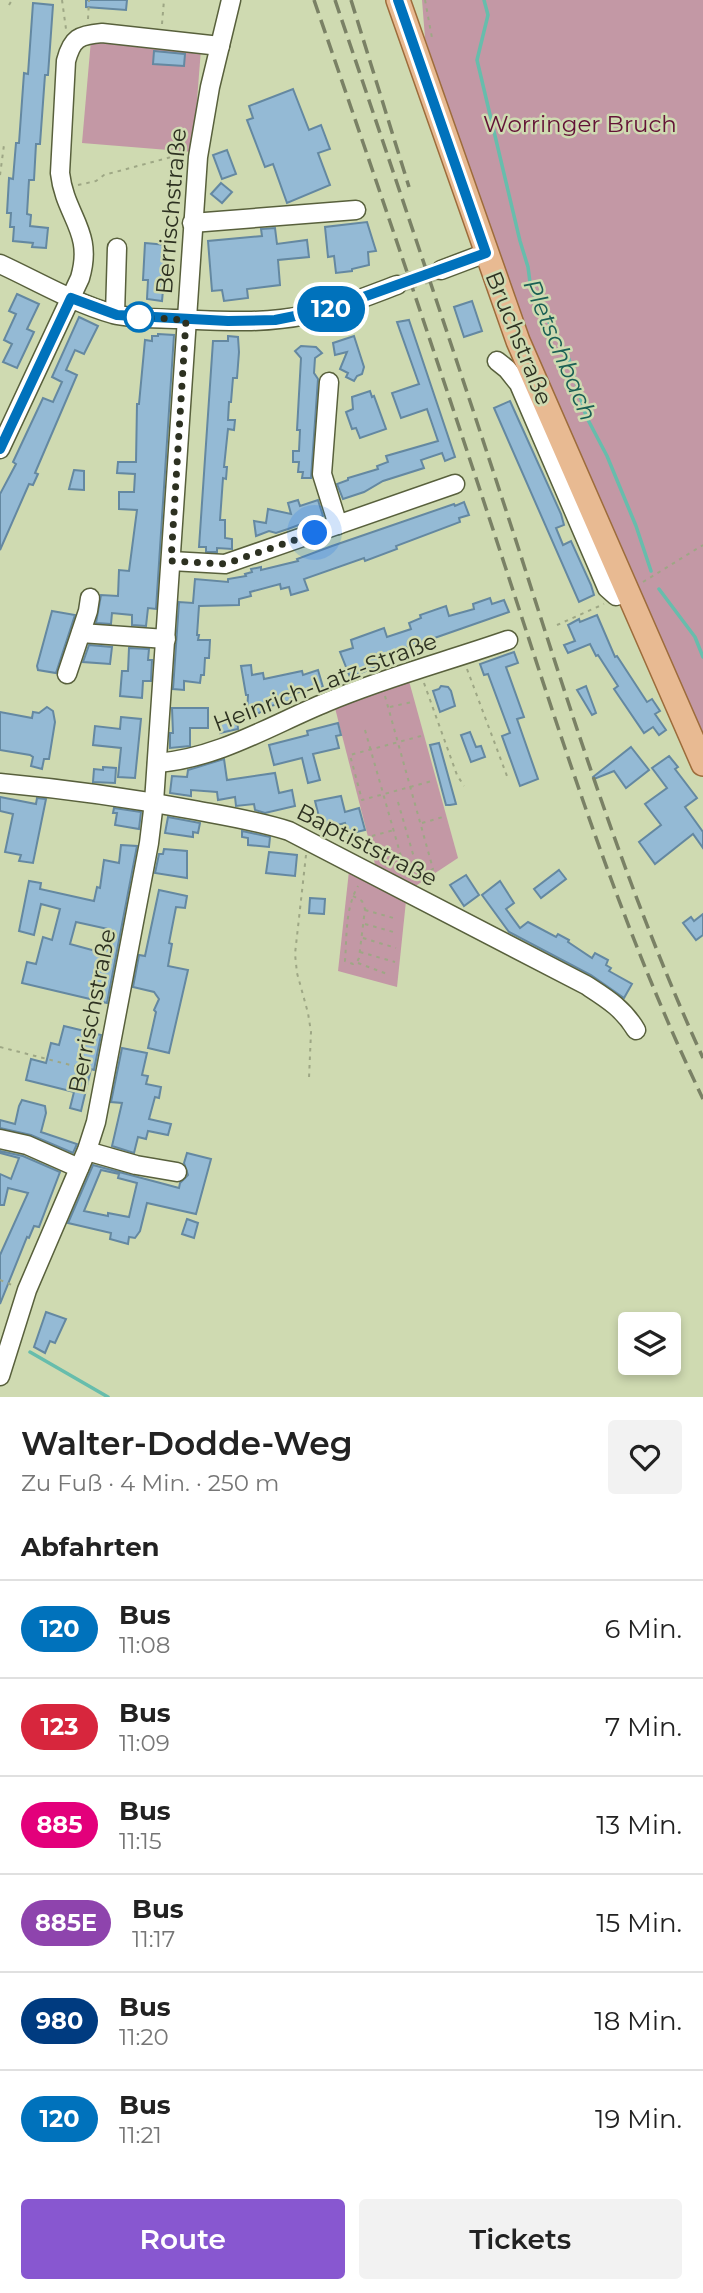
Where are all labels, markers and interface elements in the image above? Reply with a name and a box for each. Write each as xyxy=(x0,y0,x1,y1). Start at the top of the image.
park label: Worringer Bruch xyxy=(483,110,677,138)
street label: Berrischstraße xyxy=(150,127,192,295)
street label: Bruchstraße xyxy=(479,267,559,409)
water label: Pletschbach xyxy=(518,274,603,425)
line badge: 120 xyxy=(291,286,371,332)
text: 120 xyxy=(311,294,351,323)
unlabelled marker xyxy=(124,302,154,332)
your location xyxy=(297,515,332,550)
street label: Heinrich-Latz-Straße xyxy=(209,626,441,738)
street label: Baptiststraße xyxy=(292,798,442,892)
street label: Berrischstraße xyxy=(62,926,122,1096)
map controls xyxy=(618,1312,681,1375)
button: layers xyxy=(618,1312,681,1375)
button: heart xyxy=(608,1420,682,1494)
text: Walter-Dodde-Weg xyxy=(21,1423,353,1463)
text: Zu Fuß · 4 Min. · 250 m xyxy=(21,1469,280,1497)
text: Abfahrten xyxy=(21,1531,160,1563)
text: Bus xyxy=(119,1599,171,1631)
text: 6 Min. xyxy=(604,1613,682,1645)
text: 120 xyxy=(40,1614,79,1643)
text: 11:08 xyxy=(119,1631,170,1659)
text: Bus xyxy=(119,1697,171,1729)
text: 7 Min. xyxy=(605,1711,682,1743)
text: 123 xyxy=(41,1712,78,1741)
text: 11:09 xyxy=(119,1729,170,1757)
text: Bus xyxy=(119,1795,171,1827)
text: 13 Min. xyxy=(596,1809,682,1841)
text: 885 xyxy=(37,1810,82,1839)
text: 11:15 xyxy=(119,1827,162,1855)
text: Bus xyxy=(132,1893,184,1925)
text: 15 Min. xyxy=(596,1907,682,1939)
text: 885E xyxy=(35,1908,97,1937)
text: 11:17 xyxy=(132,1925,175,1953)
text: Bus xyxy=(119,1991,171,2023)
text: 18 Min. xyxy=(594,2005,682,2037)
text: 980 xyxy=(36,2006,83,2035)
text: 11:20 xyxy=(119,2023,169,2051)
text: Bus xyxy=(119,2089,171,2121)
text: 19 Min. xyxy=(595,2103,682,2135)
text: 120 xyxy=(40,2104,79,2133)
text: 11:21 xyxy=(119,2121,162,2149)
button: Route xyxy=(21,2199,345,2279)
button: Tickets xyxy=(359,2199,682,2279)

